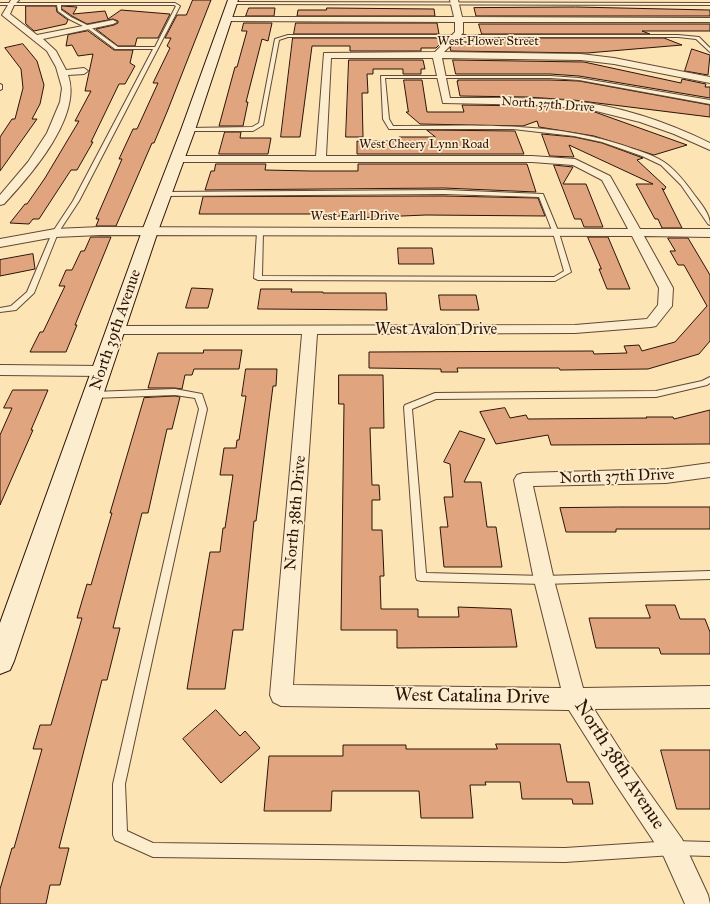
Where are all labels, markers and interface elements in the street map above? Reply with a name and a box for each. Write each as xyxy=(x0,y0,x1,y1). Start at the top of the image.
street label: West Flower Street xyxy=(437,34,539,50)
street label: North 37th Drive xyxy=(501,94,595,116)
street label: West Cheery Lynn Road xyxy=(359,137,489,153)
street label: West Earll Drive xyxy=(311,209,399,225)
street label: North 39th Avenue xyxy=(86,267,146,393)
street label: West Avalon Drive xyxy=(375,320,497,340)
street label: North 38th Drive xyxy=(281,455,311,571)
street label: North 37th Drive xyxy=(559,465,675,489)
street label: West Catalina Drive xyxy=(394,684,550,710)
street label: North 38th Avenue xyxy=(569,696,669,834)

